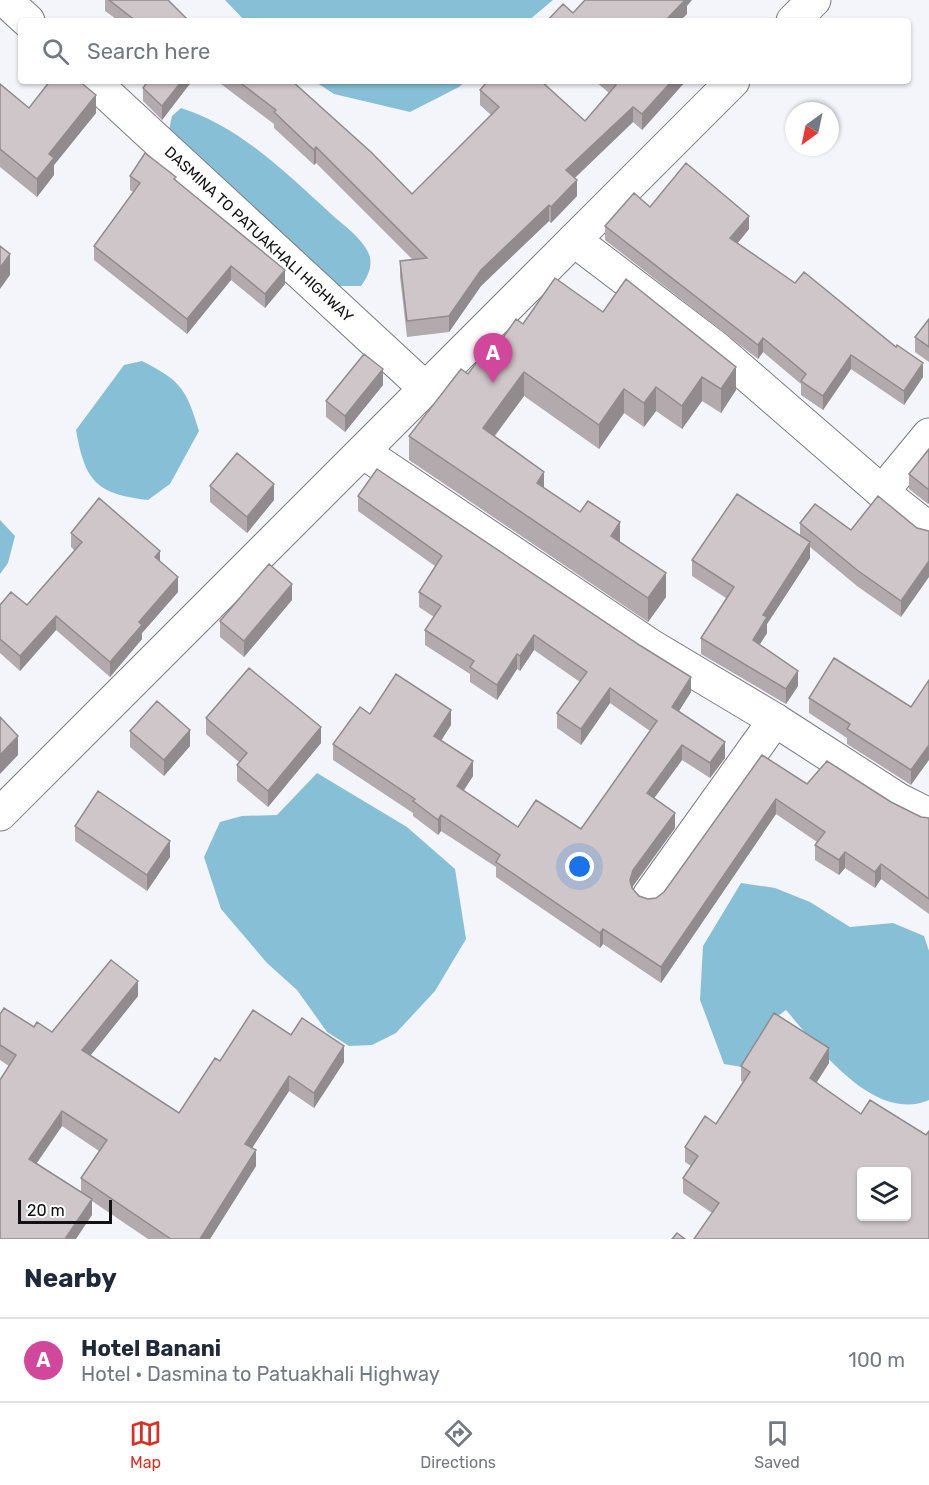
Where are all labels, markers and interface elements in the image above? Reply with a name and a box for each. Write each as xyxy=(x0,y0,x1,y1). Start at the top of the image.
search box xyxy=(18,18,911,84)
icon: search xyxy=(39,35,72,68)
text: Search here xyxy=(87,38,210,65)
north arrow xyxy=(785,102,839,156)
street label: DASMINA TO PATUAKHALI HIGHWAY xyxy=(161,143,357,326)
pin: A xyxy=(474,334,512,383)
your location xyxy=(565,852,594,881)
map controls xyxy=(857,1167,911,1221)
button: layers xyxy=(857,1167,911,1221)
scale bar xyxy=(18,1197,112,1224)
text: 20 m xyxy=(27,1201,65,1220)
text: Nearby xyxy=(24,1263,117,1294)
text: Hotel Banani xyxy=(81,1335,221,1362)
text: A xyxy=(36,1348,51,1372)
text: 100 m xyxy=(848,1348,905,1372)
text: Hotel · Dasmina to Patuakhali Highway xyxy=(81,1362,440,1386)
tab: Map xyxy=(129,1417,162,1472)
tab: Directions xyxy=(420,1417,496,1472)
tab: Saved xyxy=(754,1417,800,1472)

